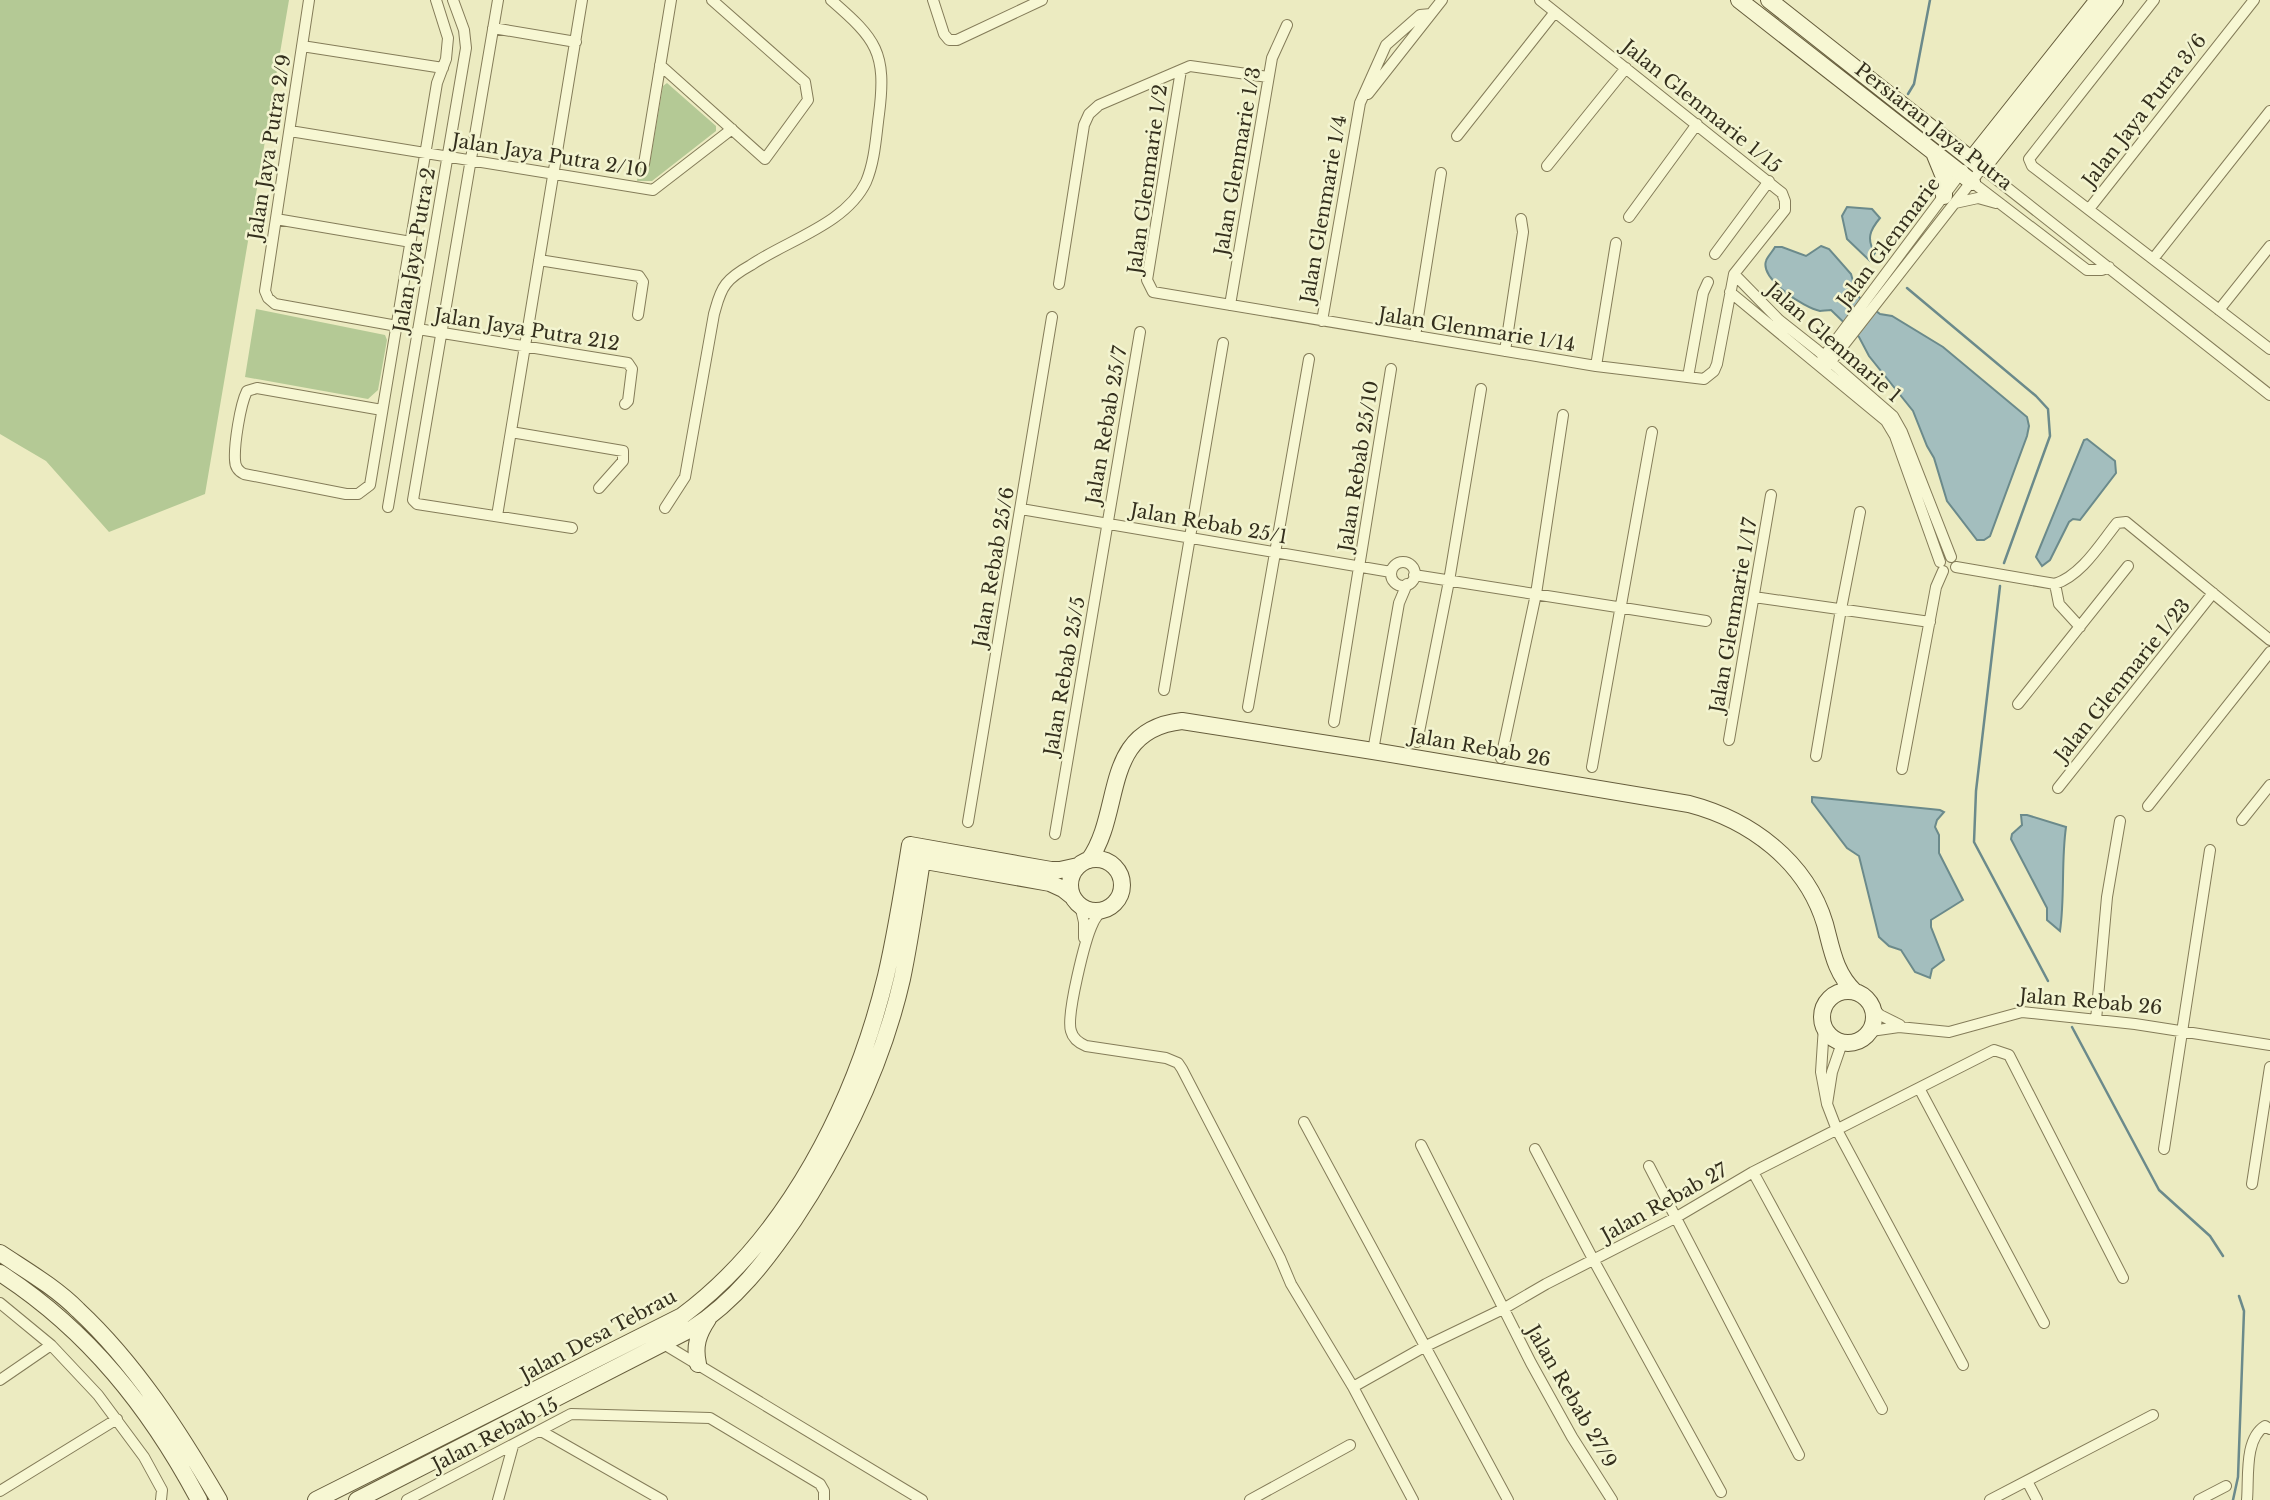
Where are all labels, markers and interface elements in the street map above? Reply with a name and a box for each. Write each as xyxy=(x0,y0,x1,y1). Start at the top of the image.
street label: Jalan Jaya Putra 3/6 xyxy=(2076,29,2211,194)
street label: Jalan Glenmarie 1/15 xyxy=(1615,33,1786,178)
street label: Jalan Jaya Putra 2/9 xyxy=(243,53,296,245)
street label: Persiaran Jaya Putra xyxy=(1850,58,2017,195)
street label: Jalan Glenmarie 1/3 xyxy=(1209,65,1265,260)
street label: Jalan Glenmarie 1/2 xyxy=(1122,83,1172,278)
street label: Jalan Glenmarie 1/4 xyxy=(1295,114,1351,308)
street label: Jalan Jaya Putra 2/10 xyxy=(448,128,649,182)
street label: Jalan Jaya Putra 2 xyxy=(388,166,440,337)
street label: Jalan Glenmarie xyxy=(1830,173,1945,314)
street label: Jalan Glenmarie 1 xyxy=(1759,276,1906,407)
street label: Jalan Glenmarie 1/14 xyxy=(1374,302,1577,356)
street label: Jalan Jaya Putra 212 xyxy=(430,303,621,355)
street label: Jalan Rebab 25/7 xyxy=(1081,344,1132,509)
street label: Jalan Rebab 25/10 xyxy=(1333,379,1383,556)
street label: Jalan Rebab 25/6 xyxy=(968,485,1019,652)
street label: Jalan Rebab 25/1 xyxy=(1126,498,1289,549)
street label: Jalan Glenmarie 1/17 xyxy=(1705,515,1762,717)
street label: Jalan Glenmarie 1/23 xyxy=(2048,594,2195,769)
street label: Jalan Rebab 25/5 xyxy=(1039,595,1090,760)
street label: Jalan Rebab 26 xyxy=(1404,723,1552,771)
street label: Jalan Rebab 26 xyxy=(2016,984,2163,1019)
street label: Jalan Rebab 27 xyxy=(1595,1158,1732,1248)
street label: Jalan Desa Tebrau xyxy=(514,1285,680,1388)
street label: Jalan Rebab 27/9 xyxy=(1520,1318,1622,1472)
street label: Jalan Rebab 15 xyxy=(426,1393,562,1477)

